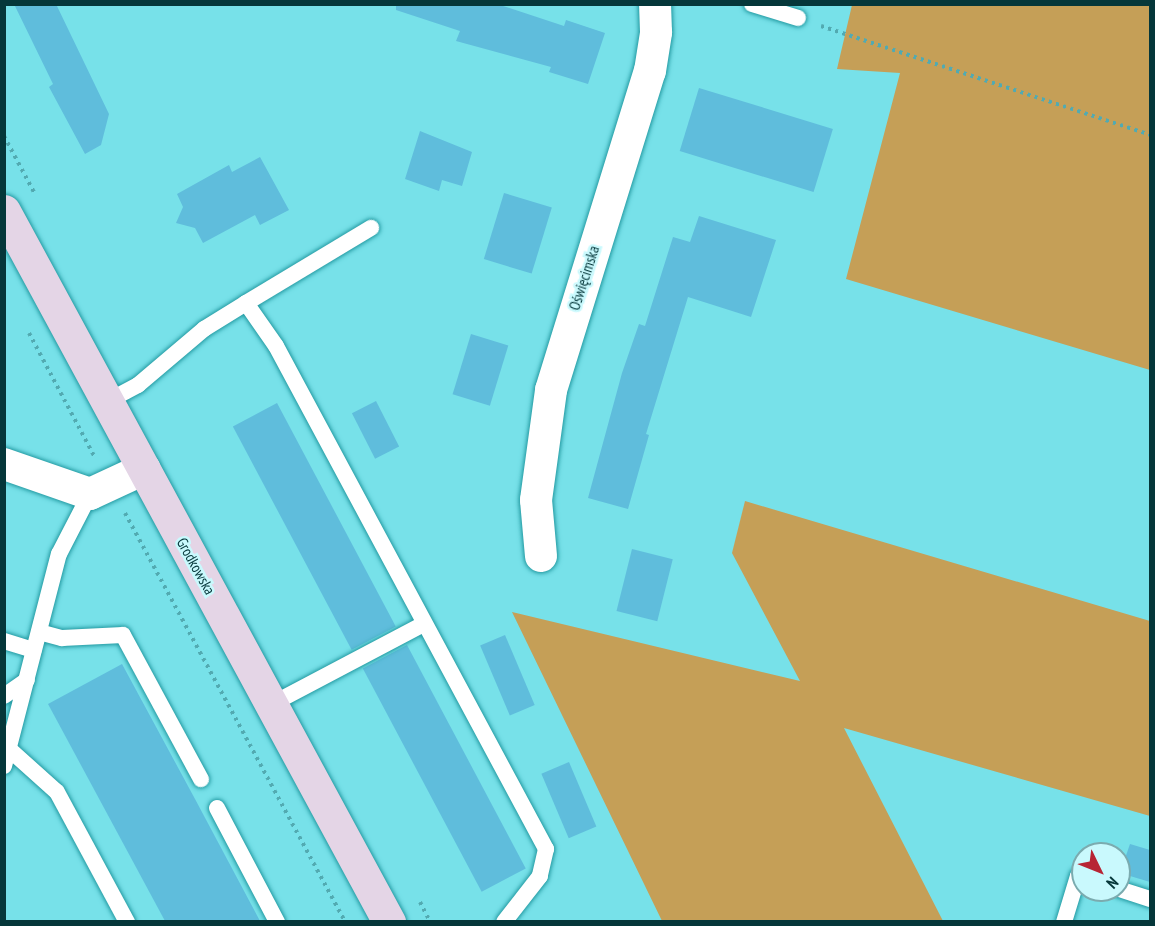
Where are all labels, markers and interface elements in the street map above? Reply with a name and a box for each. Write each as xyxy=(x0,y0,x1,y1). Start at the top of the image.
street label: Oświęcimska xyxy=(565,244,603,312)
street label: Grodkowska xyxy=(173,534,219,598)
north arrow xyxy=(1071,842,1131,902)
text: N xyxy=(1102,873,1123,893)

